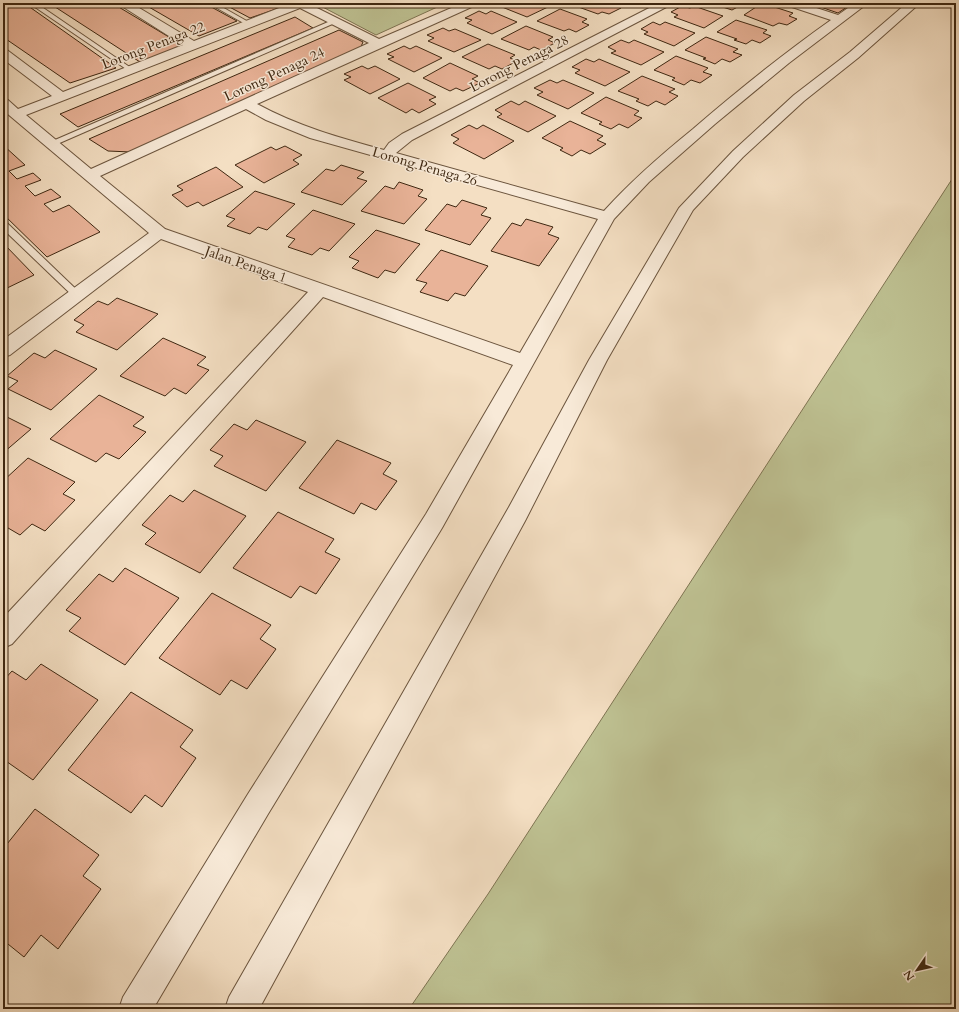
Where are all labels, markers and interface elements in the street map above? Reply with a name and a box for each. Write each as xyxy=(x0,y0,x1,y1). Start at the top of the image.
street label: Lorong Penaga 22 xyxy=(99,17,207,74)
street label: Lorong Penaga 28 xyxy=(466,30,572,97)
street label: Lorong Penaga 24 xyxy=(221,43,328,106)
street label: Lorong Penaga 26 xyxy=(370,142,480,191)
street label: Jalan Penaga 1 xyxy=(200,241,289,287)
north arrow xyxy=(897,950,937,990)
text: N xyxy=(900,967,918,983)

